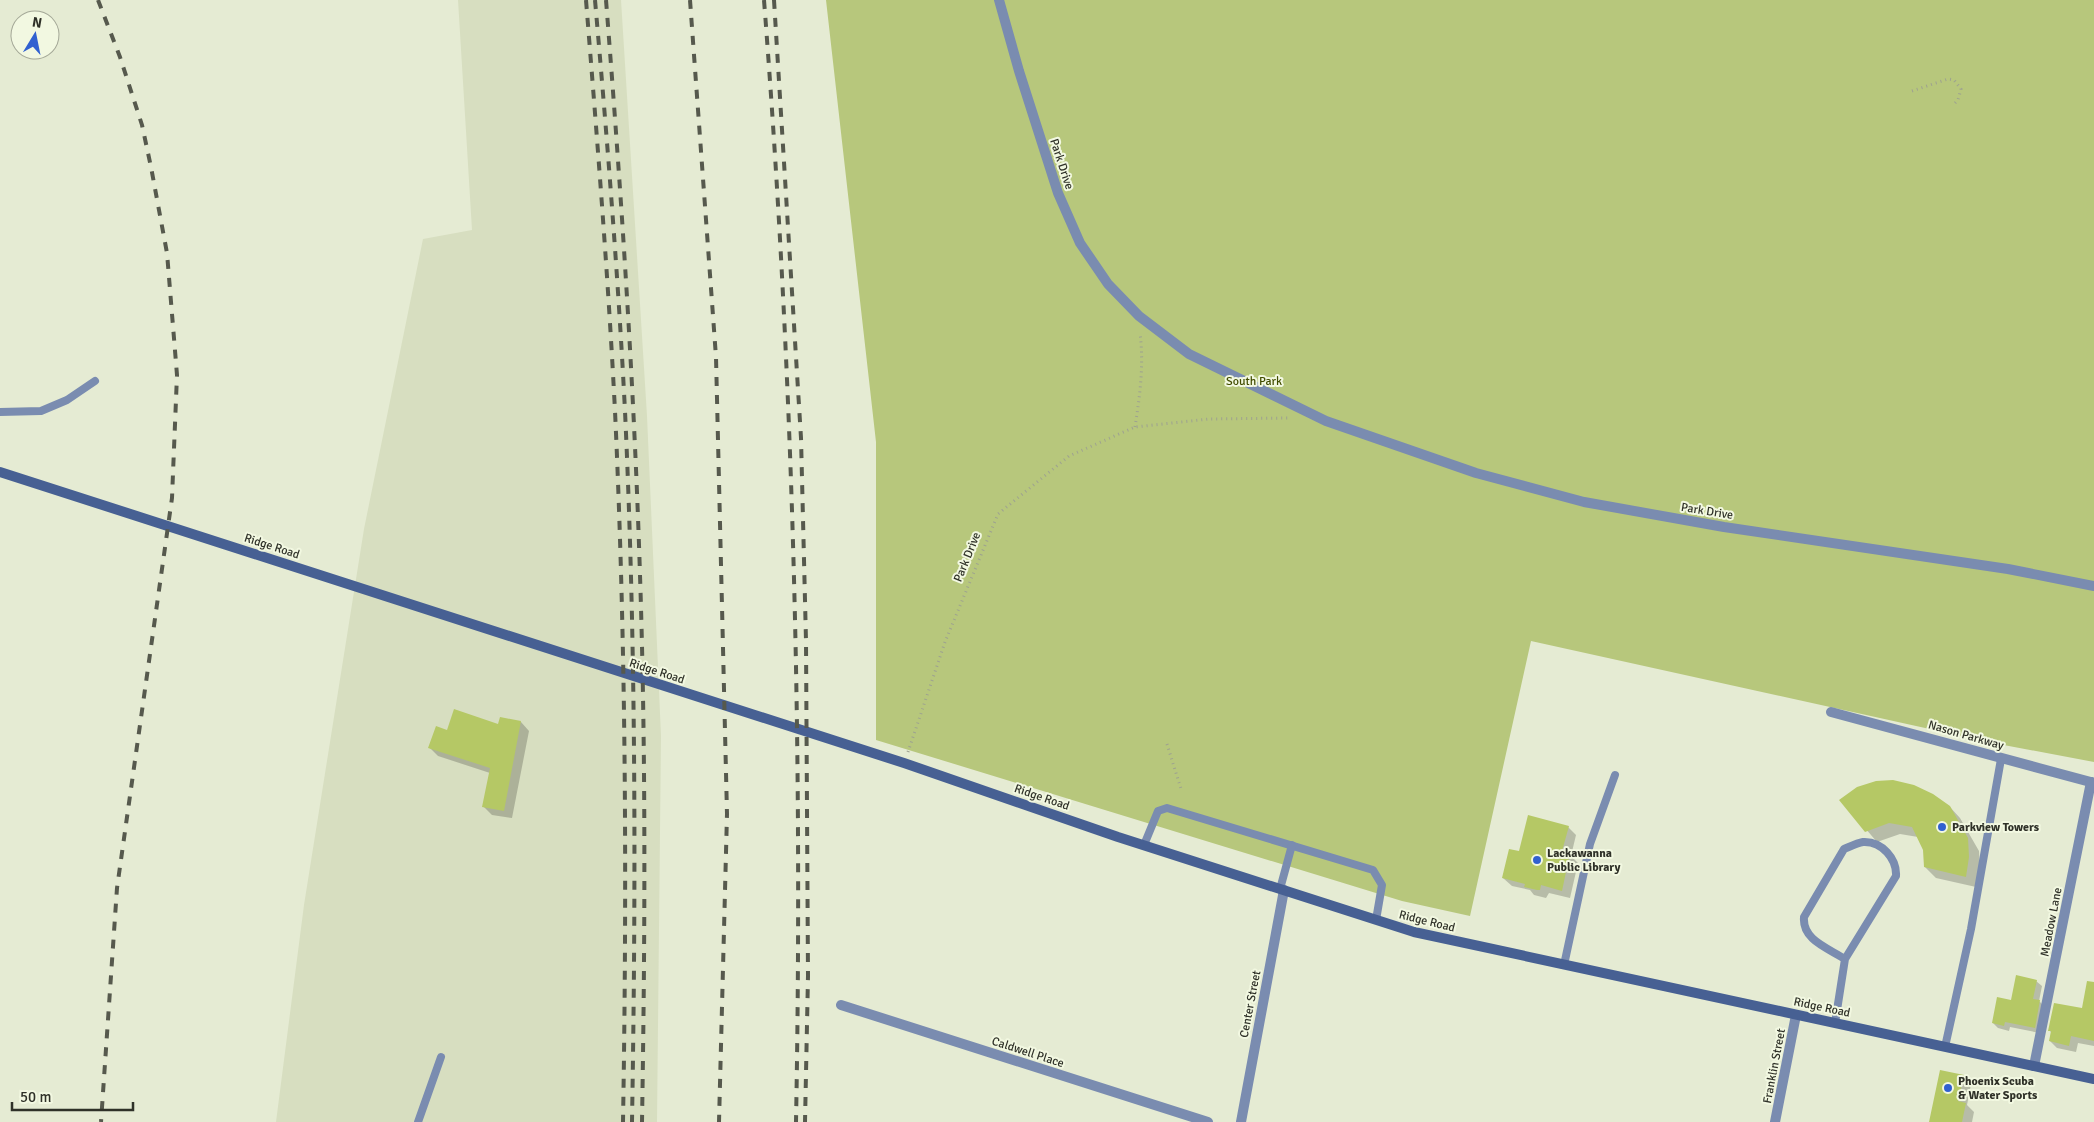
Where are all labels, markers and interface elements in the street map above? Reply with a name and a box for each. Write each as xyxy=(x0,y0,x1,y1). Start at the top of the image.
north arrow xyxy=(10,10,60,60)
text: N xyxy=(31,13,43,32)
street label: Park Drive xyxy=(1046,137,1077,191)
park label: South Park xyxy=(1226,374,1282,389)
street label: Park Drive xyxy=(1680,500,1734,523)
street label: Ridge Road xyxy=(242,530,301,562)
street label: Park Drive xyxy=(951,530,984,584)
street label: Ridge Road xyxy=(627,655,686,687)
street label: Nason Parkway xyxy=(1926,718,2006,754)
street label: Ridge Road xyxy=(1012,781,1071,814)
place label: Parkview Towers xyxy=(1952,820,2040,835)
marker: Parkview Towers xyxy=(1936,821,1948,833)
place label: Lackawanna Public Library xyxy=(1547,846,1621,875)
marker: Lackawanna Public Library xyxy=(1531,854,1543,866)
street label: Meadow Lane xyxy=(2037,886,2066,958)
street label: Ridge Road xyxy=(1397,907,1457,936)
street label: Center Street xyxy=(1237,969,1264,1039)
street label: Ridge Road xyxy=(1792,994,1852,1021)
street label: Franklin Street xyxy=(1760,1027,1789,1105)
street label: Caldwell Place xyxy=(990,1034,1066,1071)
place label: Phoenix Scuba & Water Sports xyxy=(1958,1074,2038,1103)
scale bar xyxy=(12,1080,134,1112)
marker: Phoenix Scuba & Water Sports xyxy=(1942,1082,1954,1094)
text: 50 m xyxy=(20,1088,51,1106)

